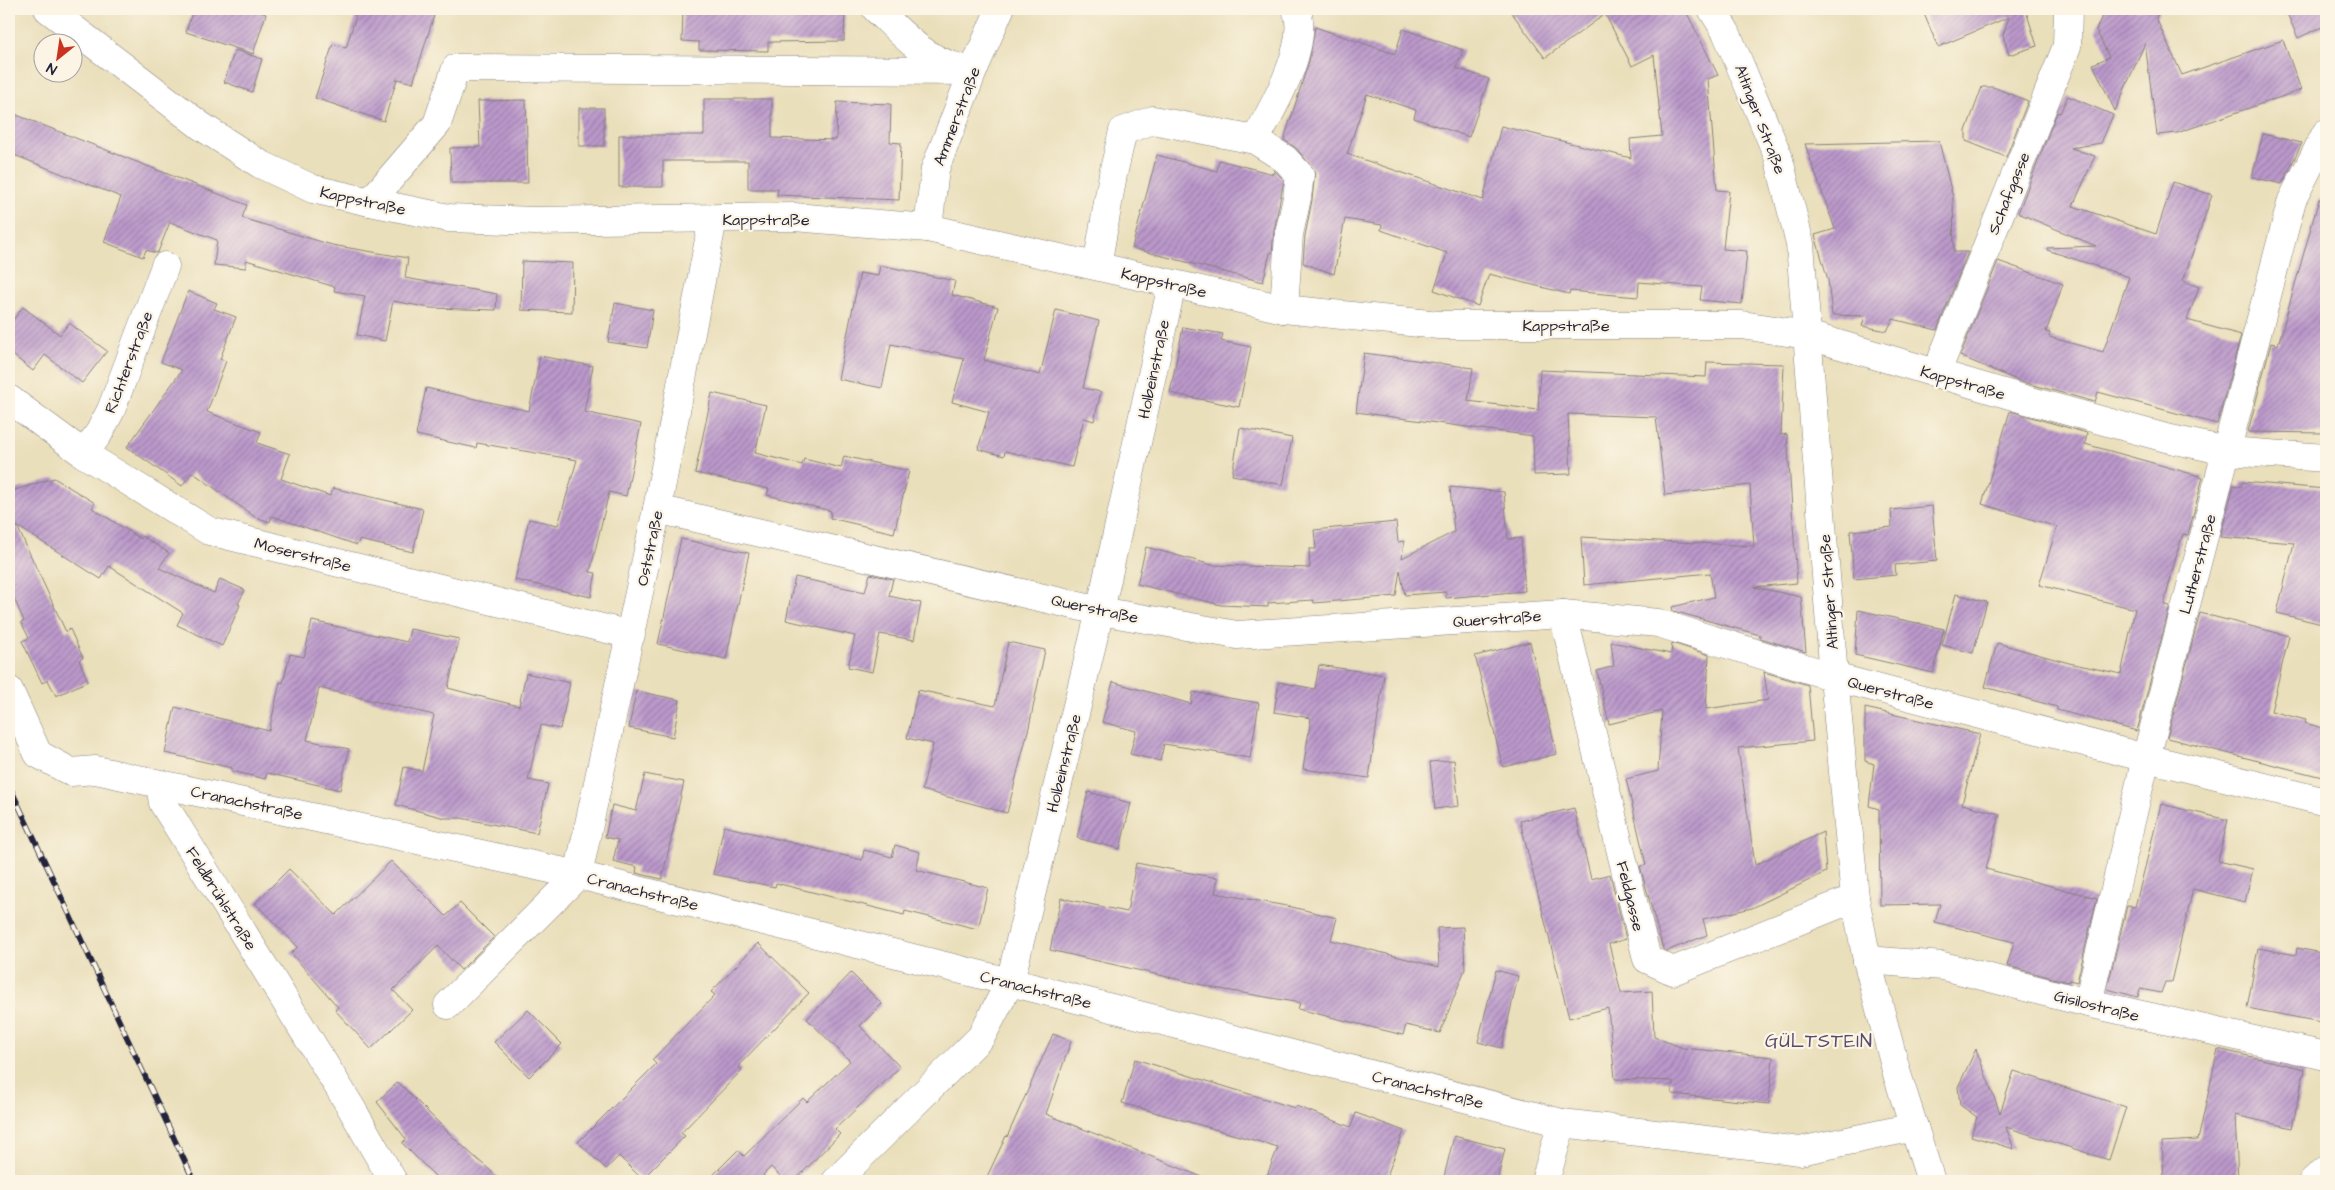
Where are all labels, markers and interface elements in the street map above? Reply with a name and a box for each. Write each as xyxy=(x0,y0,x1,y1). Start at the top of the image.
north arrow xyxy=(32,32,82,82)
text: N xyxy=(43,57,61,79)
street label: Altinger Straße xyxy=(1728,61,1791,178)
street label: Ammerstraße xyxy=(928,63,986,169)
street label: Schafgasse xyxy=(1982,149,2036,238)
street label: Kappstraße xyxy=(318,181,408,221)
street label: Kappstraße xyxy=(722,209,810,231)
street label: Kappstraße xyxy=(1119,262,1209,304)
street label: Richterstraße xyxy=(99,308,159,416)
street label: Kappstraße xyxy=(1522,315,1610,337)
street label: Holbeinstraße xyxy=(1133,317,1175,421)
street label: Kappstraße xyxy=(1918,360,2008,406)
street label: Oststraße xyxy=(631,508,669,588)
street label: Lutherstraße xyxy=(2174,512,2222,617)
street label: Moserstraße xyxy=(252,532,354,578)
street label: Altinger Straße xyxy=(1814,533,1845,650)
street label: Querstraße xyxy=(1049,589,1141,629)
street label: Querstraße xyxy=(1452,605,1542,633)
street label: Querstraße xyxy=(1845,671,1937,715)
street label: Holbeinstraße xyxy=(1041,711,1087,815)
street label: Cranachstraße xyxy=(189,780,305,826)
street label: Feldbrühlstraße xyxy=(180,843,262,955)
street label: Feldgasse xyxy=(1610,859,1649,934)
street label: Cranachstraße xyxy=(585,868,701,917)
street label: Cranachstraße xyxy=(978,966,1094,1015)
street label: Gisilostraße xyxy=(2052,985,2142,1027)
district label: GÜLTSTEIN xyxy=(1765,1028,1873,1055)
street label: Cranachstraße xyxy=(1370,1066,1486,1115)

